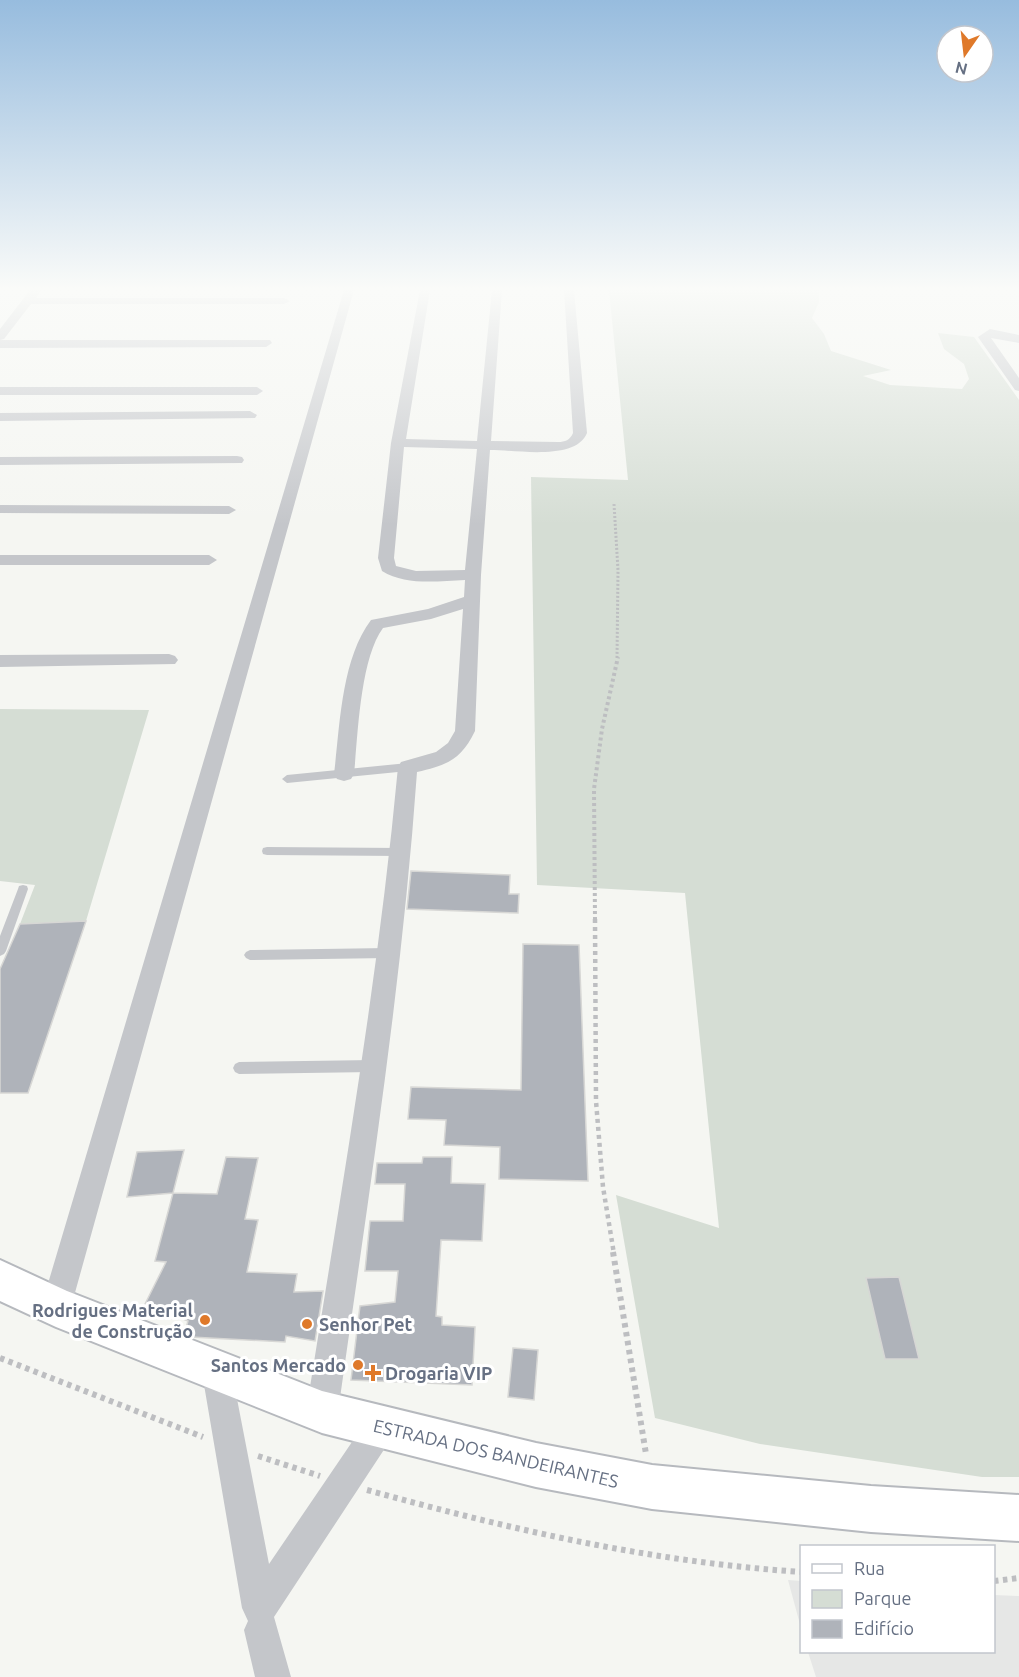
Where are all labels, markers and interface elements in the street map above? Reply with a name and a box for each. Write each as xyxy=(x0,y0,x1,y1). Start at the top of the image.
north arrow xyxy=(935,24,995,84)
text: N xyxy=(953,58,969,79)
place label: Rodrigues Material de Construção xyxy=(32,1300,194,1342)
marker: Rodrigues Material de Construção xyxy=(198,1313,212,1327)
place label: Senhor Pet xyxy=(319,1314,413,1334)
marker: Senhor Pet xyxy=(300,1317,314,1331)
place label: Santos Mercado xyxy=(211,1355,346,1375)
marker: Santos Mercado xyxy=(351,1358,365,1372)
place label: Drogaria VIP xyxy=(385,1363,492,1383)
marker: Drogaria VIP xyxy=(366,1366,380,1380)
street label: ESTRADA DOS BANDEIRANTES xyxy=(372,1415,620,1491)
legend xyxy=(800,1545,995,1653)
text: Rua xyxy=(854,1558,885,1578)
text: Parque xyxy=(854,1588,911,1608)
text: Edifício xyxy=(854,1618,914,1638)

